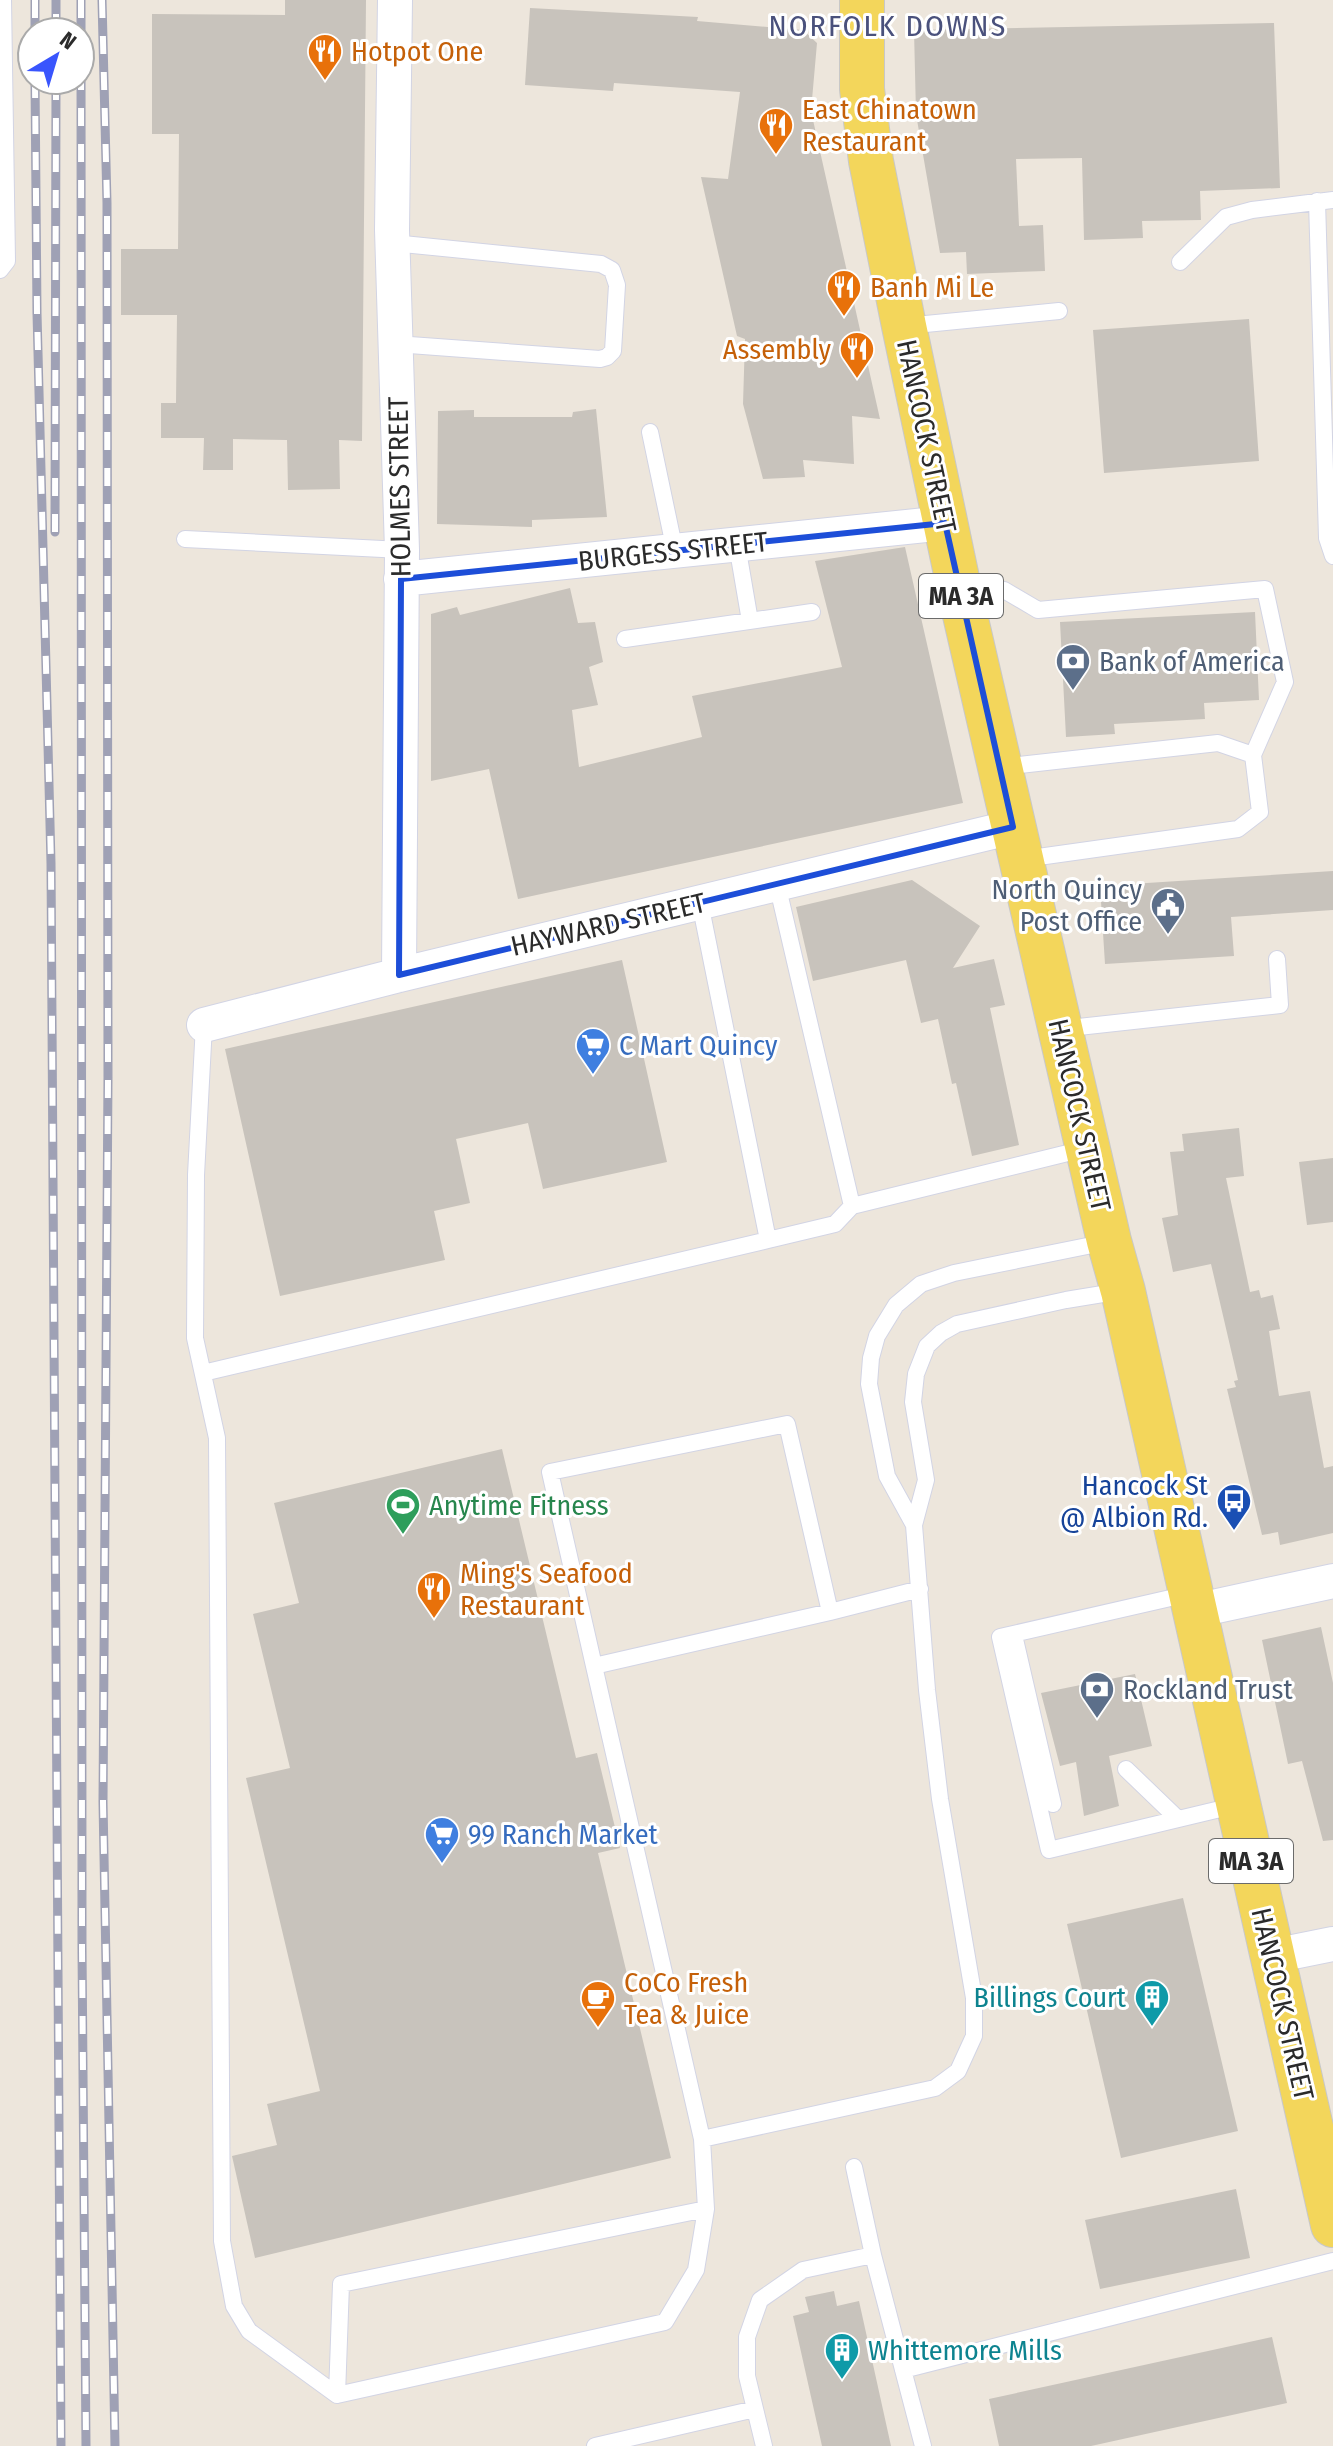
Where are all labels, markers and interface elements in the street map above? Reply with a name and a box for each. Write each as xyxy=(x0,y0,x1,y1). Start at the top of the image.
district label: NORFOLK DOWNS xyxy=(769,8,1007,44)
north arrow xyxy=(16,16,96,96)
text: N xyxy=(54,26,82,55)
restaurant icon: Hotpot One xyxy=(306,32,344,82)
place label: Hotpot One xyxy=(351,35,483,68)
place label: East Chinatown Restaurant xyxy=(802,93,977,158)
restaurant icon: East Chinatown Restaurant xyxy=(757,106,795,156)
restaurant icon: Banh Mi Le xyxy=(825,268,863,318)
place label: Banh Mi Le xyxy=(870,271,994,304)
restaurant icon: Assembly xyxy=(838,330,876,380)
place label: Assembly xyxy=(723,333,831,366)
street label: HANCOCK STREET xyxy=(890,337,963,536)
street label: HOLMES STREET xyxy=(381,396,418,578)
street label: BURGESS STREET xyxy=(577,525,770,578)
road number: MA 3A xyxy=(919,574,1003,618)
bank icon: Bank of America xyxy=(1054,642,1092,692)
place label: Bank of America xyxy=(1099,645,1285,678)
place label: North Quincy Post Office xyxy=(991,873,1142,938)
street label: HAYWARD STREET xyxy=(508,886,709,963)
public building icon: North Quincy Post Office xyxy=(1149,886,1187,936)
street label: HANCOCK STREET xyxy=(1041,1016,1118,1214)
supermarket icon: C Mart Quincy xyxy=(574,1026,612,1076)
place label: C Mart Quincy xyxy=(619,1029,778,1062)
place label: Hancock St @ Albion Rd. xyxy=(1060,1469,1209,1534)
bus stop icon: Hancock St @ Albion Rd. xyxy=(1215,1482,1253,1532)
sports icon: Anytime Fitness xyxy=(384,1486,422,1536)
place label: Anytime Fitness xyxy=(429,1489,609,1522)
place label: Ming's Seafood Restaurant xyxy=(460,1557,633,1622)
restaurant icon: Ming's Seafood Restaurant xyxy=(415,1570,453,1620)
bank icon: Rockland Trust xyxy=(1078,1670,1116,1720)
place label: Rockland Trust xyxy=(1123,1673,1293,1706)
supermarket icon: 99 Ranch Market xyxy=(423,1815,461,1865)
place label: 99 Ranch Market xyxy=(468,1818,659,1851)
road number: MA 3A xyxy=(1209,1839,1293,1883)
street label: HANCOCK STREET xyxy=(1244,1905,1321,2103)
place label: CoCo Fresh Tea & Juice xyxy=(624,1966,749,2031)
building icon: Billings Court xyxy=(1133,1978,1171,2028)
cafe icon: CoCo Fresh Tea & Juice xyxy=(579,1979,617,2029)
place label: Billings Court xyxy=(974,1981,1127,2014)
building icon: Whittemore Mills xyxy=(823,2331,861,2381)
place label: Whittemore Mills xyxy=(868,2334,1062,2367)

